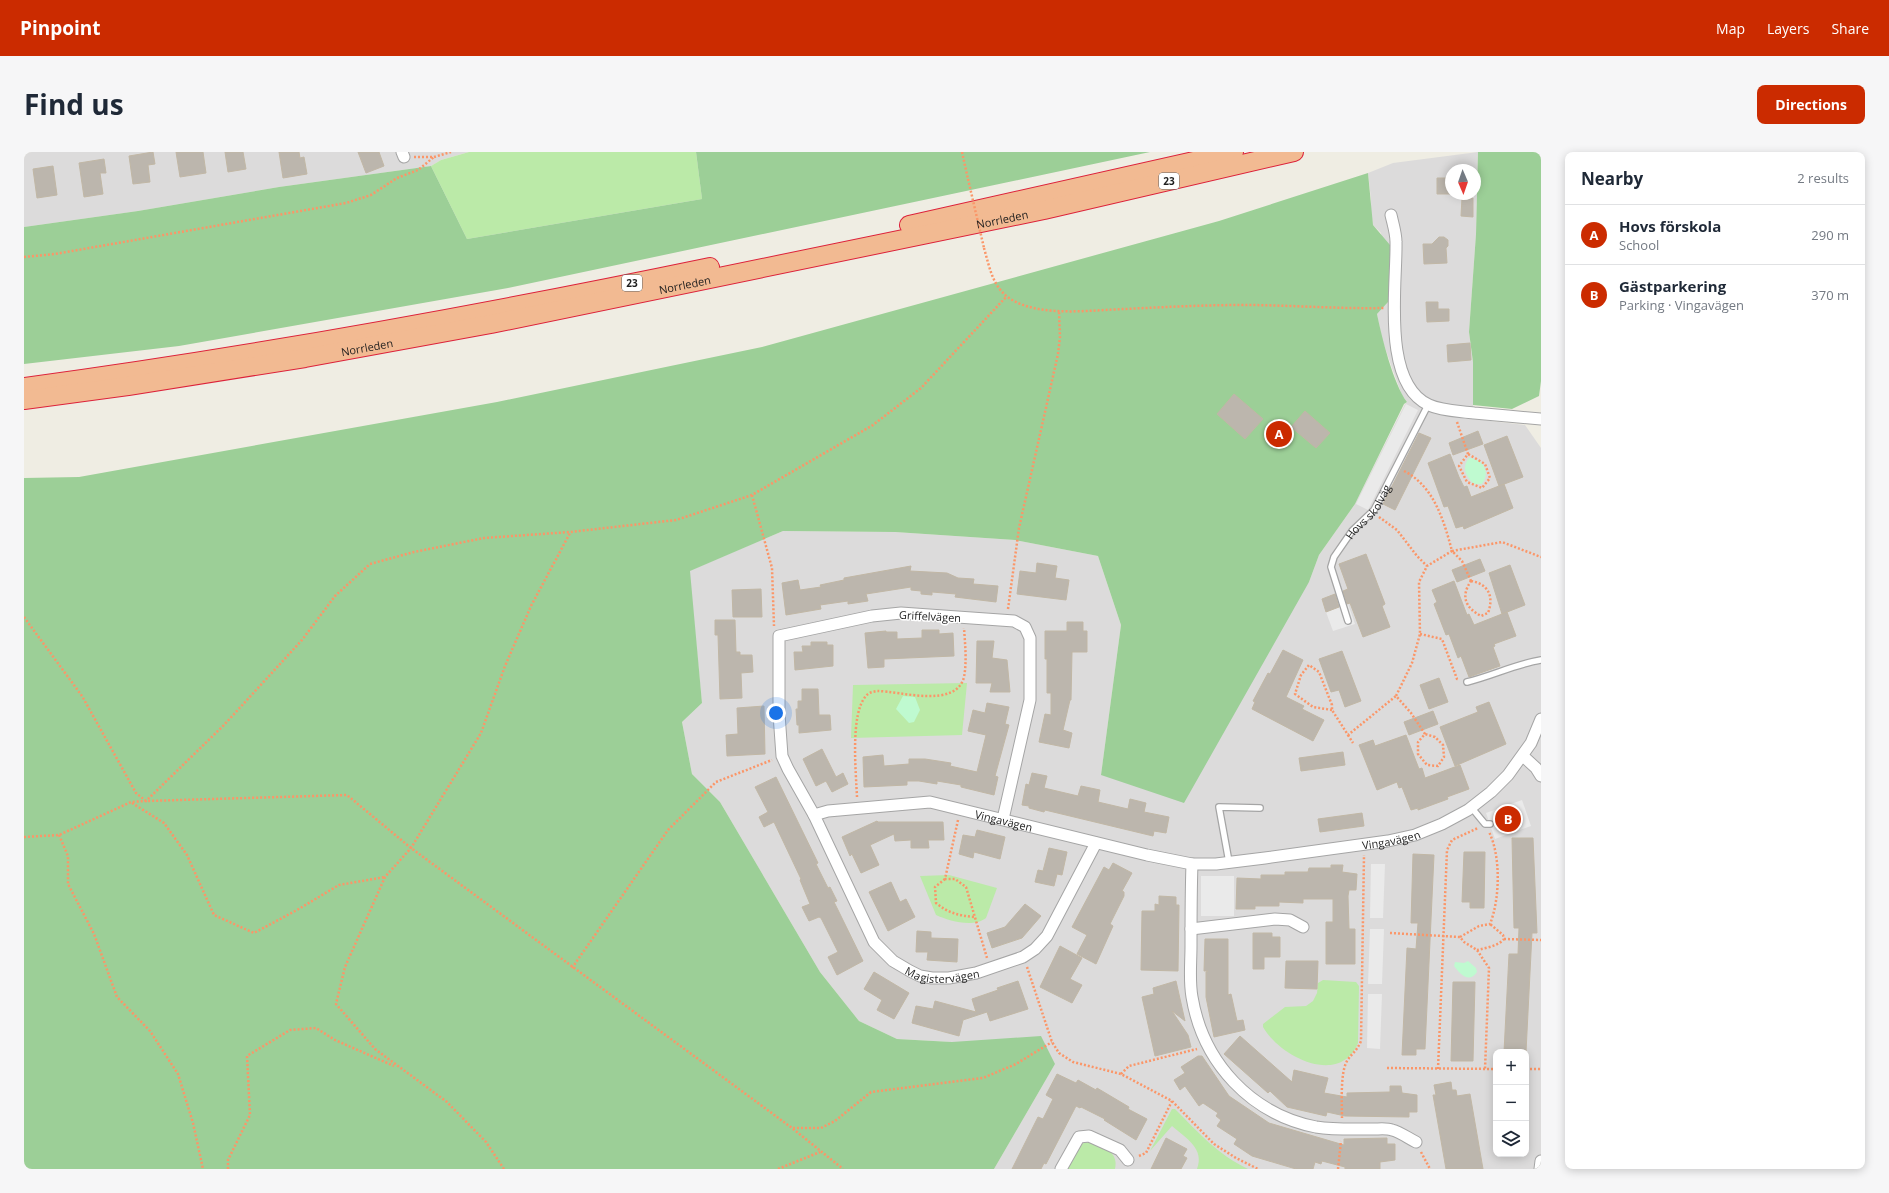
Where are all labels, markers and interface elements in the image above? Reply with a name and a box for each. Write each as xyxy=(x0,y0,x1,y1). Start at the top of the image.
text: Pinpoint xyxy=(20,15,101,41)
text: Map xyxy=(1716,19,1745,38)
text: Layers xyxy=(1767,19,1809,38)
text: Share xyxy=(1831,19,1869,38)
text: Find us xyxy=(24,85,124,123)
button: Directions xyxy=(1757,85,1865,124)
north arrow xyxy=(1445,164,1481,200)
text: Nearby xyxy=(1581,167,1643,190)
text: 2 results xyxy=(1797,169,1849,187)
road number: 23 xyxy=(1159,173,1179,189)
street label: Norrleden xyxy=(975,206,1029,231)
text: Hovs förskola xyxy=(1619,216,1721,236)
text: A xyxy=(1590,226,1598,244)
text: 290 m xyxy=(1811,226,1849,244)
text: School xyxy=(1619,236,1659,254)
street label: Norrleden xyxy=(657,271,712,297)
road number: 23 xyxy=(622,275,642,291)
text: Gästparkering xyxy=(1619,276,1726,296)
text: B xyxy=(1590,286,1598,304)
text: 370 m xyxy=(1811,286,1849,304)
text: Parking · Vingavägen xyxy=(1619,296,1744,314)
street label: Norrleden xyxy=(340,335,394,359)
pin: A xyxy=(1266,419,1292,449)
street label: Hovs skolväg xyxy=(1341,482,1394,542)
street label: Griffelvägen xyxy=(899,607,961,625)
your location xyxy=(766,703,786,723)
pin: B xyxy=(1495,804,1521,834)
street label: Vingavägen xyxy=(974,806,1034,834)
street label: Vingavägen xyxy=(1361,826,1422,852)
street label: Magistervägen xyxy=(903,962,981,986)
map controls xyxy=(1493,1049,1529,1157)
button: + xyxy=(1493,1049,1529,1085)
button: − xyxy=(1493,1085,1529,1121)
button: layers xyxy=(1493,1121,1529,1157)

